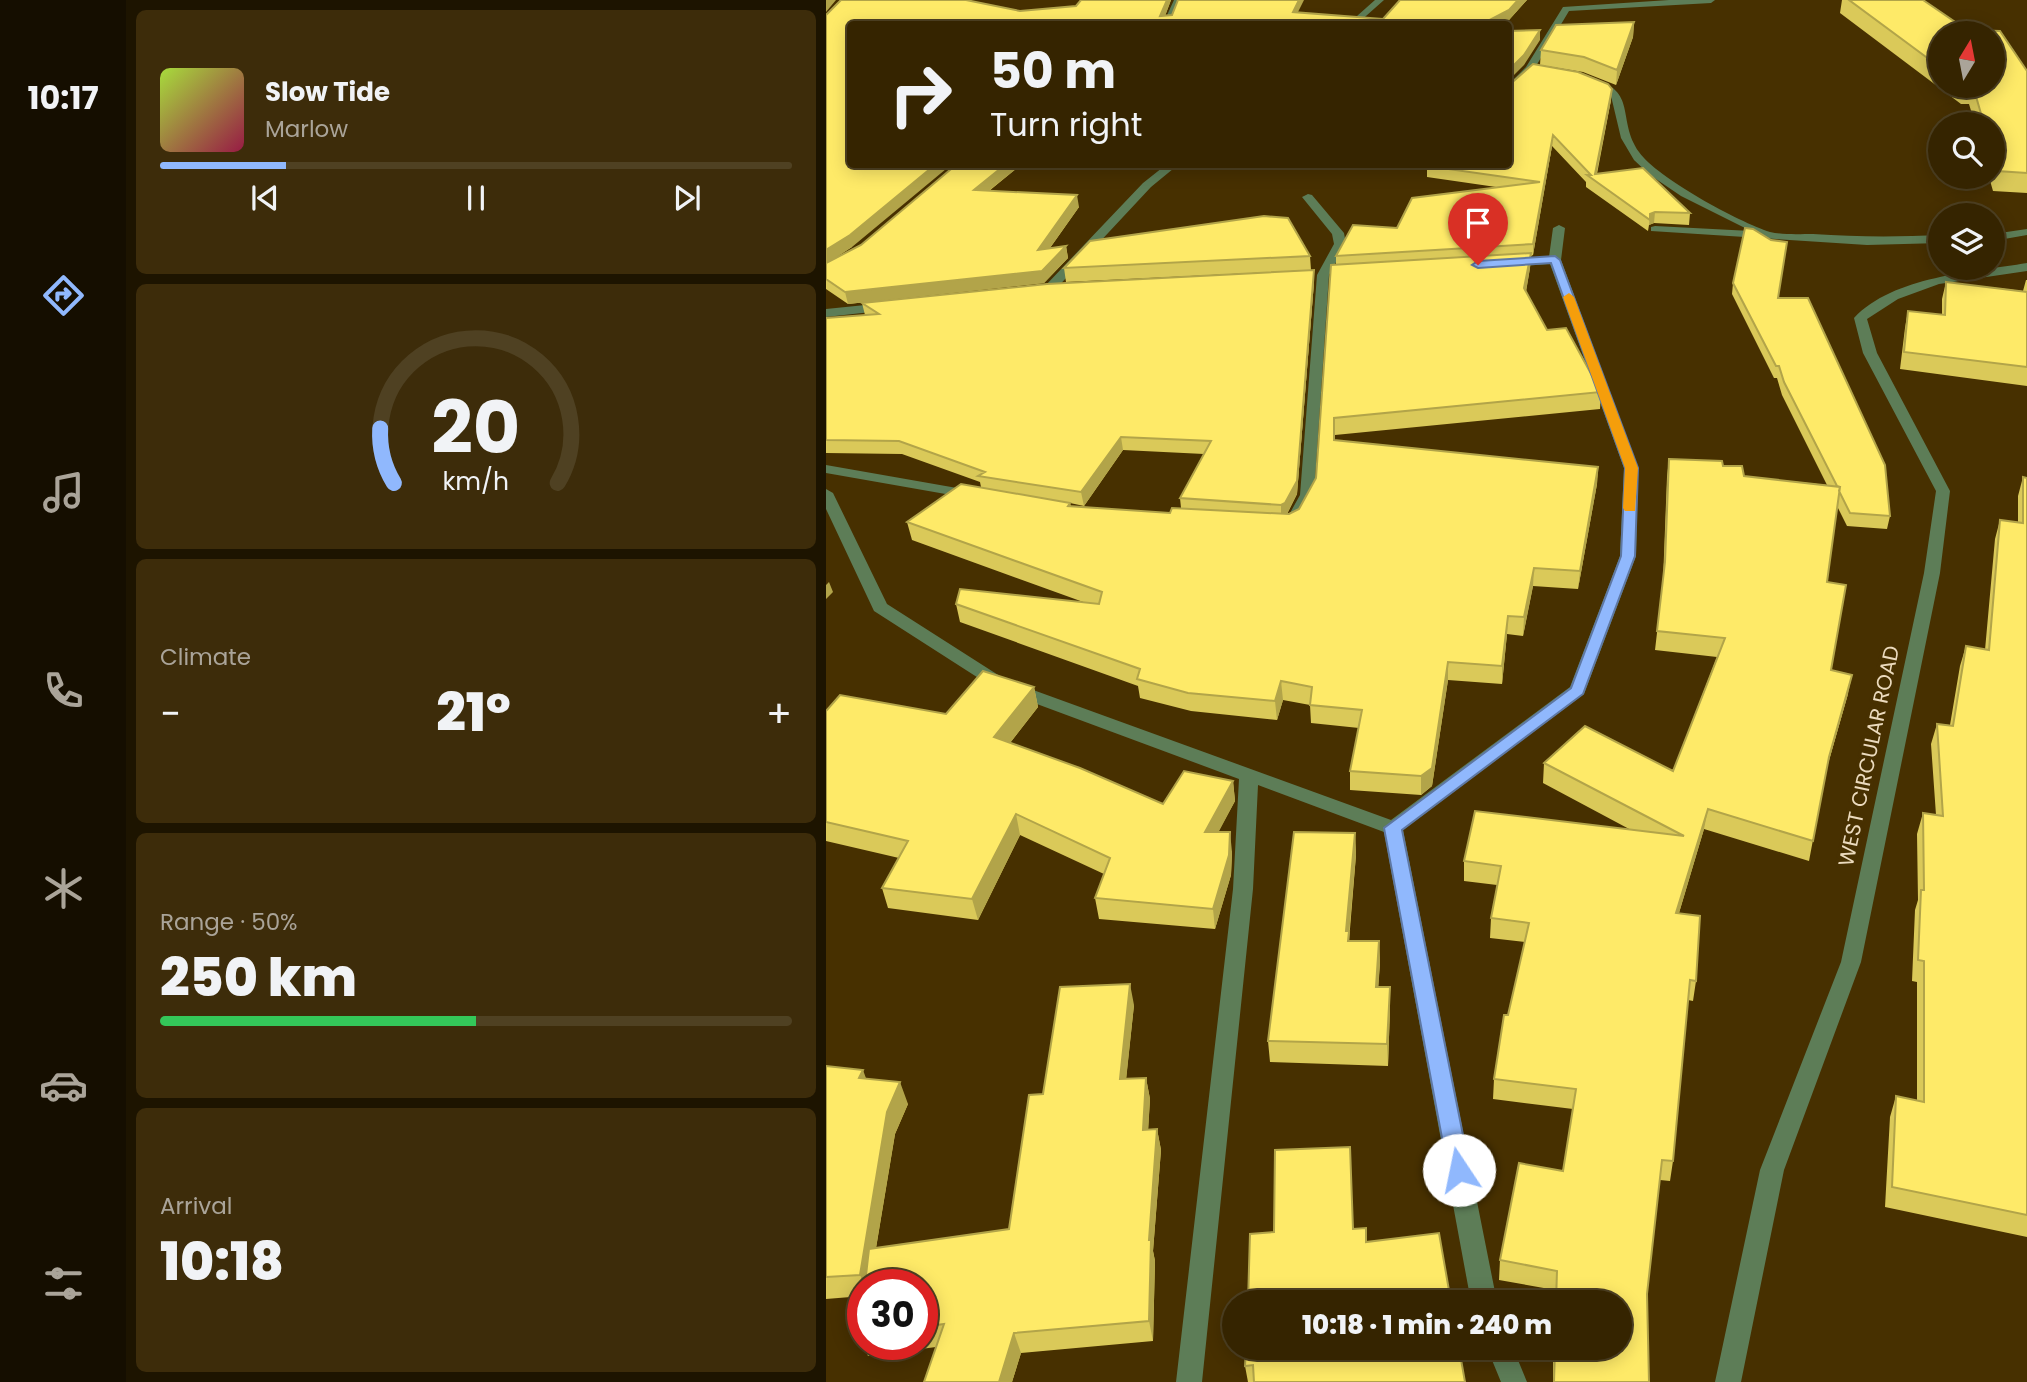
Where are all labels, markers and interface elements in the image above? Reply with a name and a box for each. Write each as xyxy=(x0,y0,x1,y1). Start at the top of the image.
north arrow xyxy=(1928,21,2006,98)
map controls xyxy=(1928,21,2005,280)
text: 50 m xyxy=(990,37,1116,105)
icon: right xyxy=(875,49,966,140)
text: Slow Tide xyxy=(265,74,390,110)
text: 10:17 xyxy=(27,75,99,120)
text: Turn right xyxy=(990,102,1142,147)
button: search xyxy=(1928,112,2005,189)
text: Marlow xyxy=(265,113,348,145)
icon: previous xyxy=(246,179,284,217)
icon: pause xyxy=(457,179,495,217)
icon: next xyxy=(668,179,706,217)
pin xyxy=(1448,193,1508,265)
button: layers xyxy=(1928,203,2005,280)
icon: arrive xyxy=(1459,204,1497,242)
icon: directions xyxy=(39,271,88,320)
text: 20 xyxy=(431,377,521,478)
text: km/h xyxy=(443,463,509,498)
icon: music xyxy=(39,468,88,517)
text: Climate xyxy=(160,641,251,673)
street label: WEST CIRCULAR ROAD xyxy=(1831,643,1906,869)
icon: phone xyxy=(39,666,88,715)
text: 21° xyxy=(436,676,511,749)
text: − xyxy=(160,687,181,740)
text: + xyxy=(766,687,792,740)
icon: climate xyxy=(39,864,88,913)
text: Range · 50% xyxy=(160,906,298,938)
text: 250 km xyxy=(160,941,357,1014)
icon: car xyxy=(39,1061,88,1110)
position arrow xyxy=(1422,1133,1496,1207)
text: Arrival xyxy=(160,1190,232,1222)
text: 10:18 xyxy=(160,1225,284,1298)
icon: filters xyxy=(39,1259,88,1308)
speed limit sign: 30 xyxy=(847,1269,938,1360)
text: 10:18 · 1 min · 240 m xyxy=(1302,1307,1552,1343)

